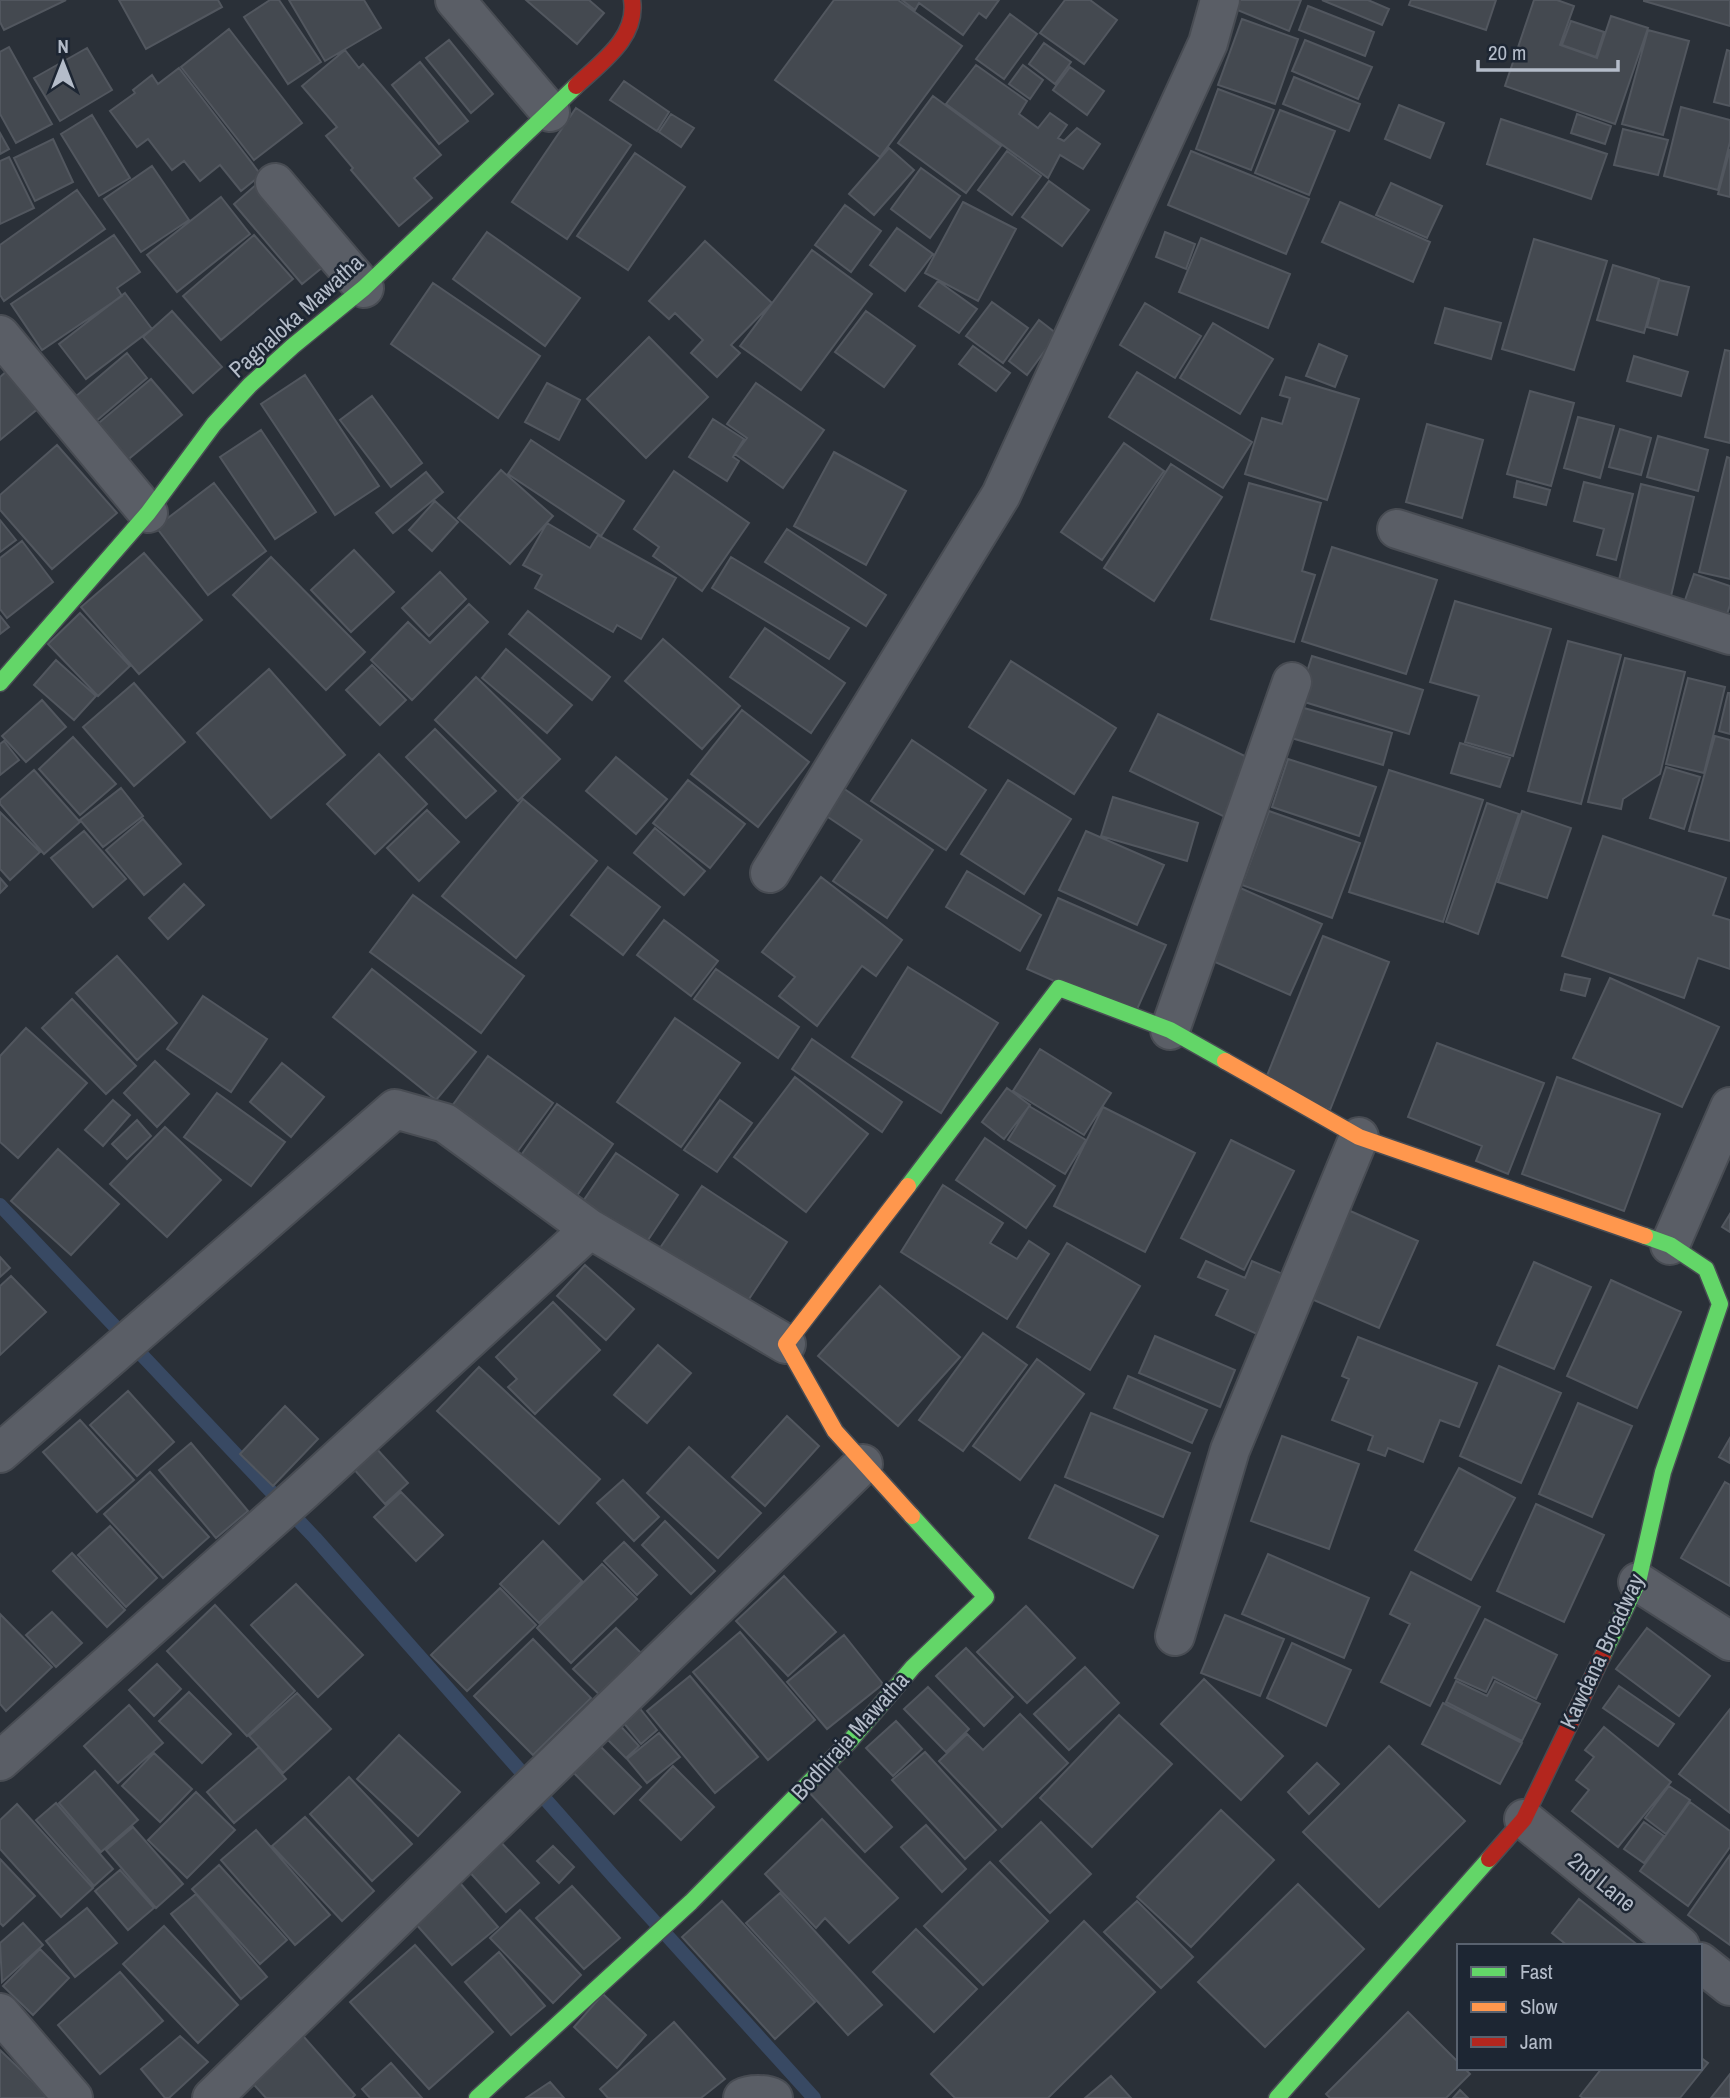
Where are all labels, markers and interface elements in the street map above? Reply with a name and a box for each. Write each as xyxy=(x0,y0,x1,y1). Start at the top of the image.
north arrow xyxy=(28,28,98,98)
scale bar xyxy=(1478,28,1618,72)
text: N xyxy=(57,33,69,59)
text: 20 m xyxy=(1488,38,1526,67)
street label: Pagnaloka Mawatha xyxy=(222,247,370,384)
street label: Kawdana Broadway xyxy=(1552,1568,1651,1733)
street label: Bodhiraja Mawatha xyxy=(784,1665,916,1806)
street label: 2nd Lane xyxy=(1562,1845,1643,1918)
legend xyxy=(1457,1944,1702,2070)
text: Fast xyxy=(1520,1957,1553,1986)
text: Slow xyxy=(1520,1992,1558,2021)
text: Jam xyxy=(1520,2027,1553,2056)

